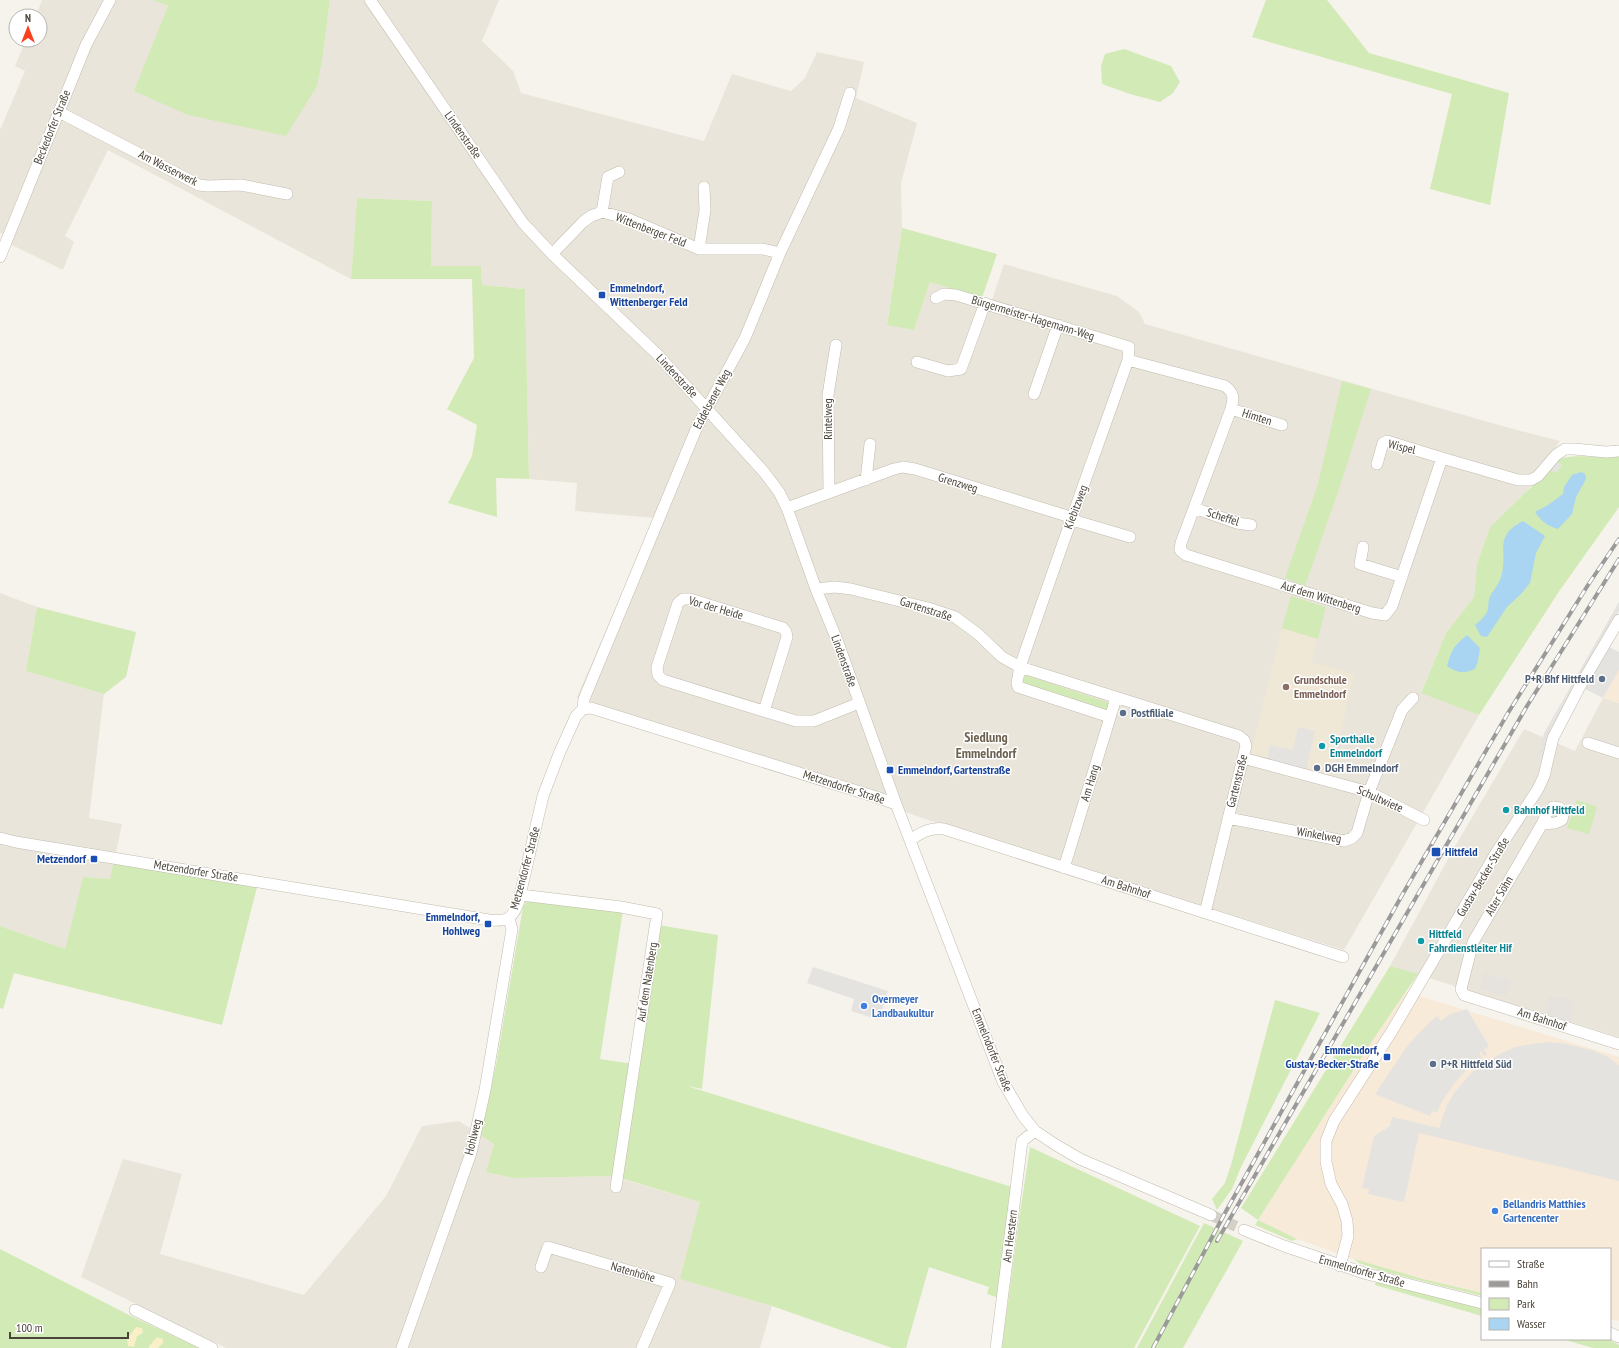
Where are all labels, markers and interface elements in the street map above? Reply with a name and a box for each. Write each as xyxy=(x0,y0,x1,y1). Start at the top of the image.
north arrow xyxy=(8,8,48,48)
text: N xyxy=(25,11,31,25)
street label: Beckedorfer Straße xyxy=(30,87,73,166)
street label: Lindenstraße xyxy=(442,108,485,161)
street label: Am Wasserwerk xyxy=(136,146,201,189)
street label: Wittenberger Feld xyxy=(614,209,689,250)
place label: Emmelndorf, Wittenberger Feld xyxy=(609,280,688,309)
marker: Emmelndorf, Wittenberger Feld xyxy=(597,290,607,300)
street label: Bürgermeister-Hagemann-Weg xyxy=(970,292,1096,343)
street label: Lindenstraße xyxy=(653,351,701,401)
street label: Eddelsener Weg xyxy=(689,366,734,431)
street label: Rintelweg xyxy=(820,398,835,440)
street label: Himten xyxy=(1240,405,1274,428)
street label: Wispel xyxy=(1387,436,1417,457)
street label: Grenzweg xyxy=(936,469,980,496)
street label: Kiebitzweg xyxy=(1060,483,1091,531)
street label: Scheffel xyxy=(1205,504,1242,529)
street label: Auf dem Wittenberg xyxy=(1279,577,1363,616)
street label: Vor der Heide xyxy=(686,592,745,622)
street label: Gartenstraße xyxy=(898,593,954,624)
street label: Lindenstraße xyxy=(828,633,861,689)
place label: P+R Bhf Hittfeld xyxy=(1525,671,1594,686)
place label: Grundschule Emmelndorf xyxy=(1294,672,1347,701)
marker: P+R Bhf Hittfeld xyxy=(1597,674,1607,684)
marker: Grundschule Emmelndorf xyxy=(1281,682,1291,692)
place label: Postfiliale xyxy=(1131,705,1174,720)
marker: Postfiliale xyxy=(1118,708,1128,718)
district label: Siedlung Emmelndorf xyxy=(956,728,1018,762)
place label: Sporthalle Emmelndorf xyxy=(1330,731,1383,760)
marker: Sporthalle Emmelndorf xyxy=(1317,741,1327,751)
street label: Gartenstraße xyxy=(1223,753,1250,809)
place label: DGH Emmelndorf xyxy=(1325,760,1399,775)
place label: Emmelndorf, Gartenstraße xyxy=(898,762,1010,777)
street label: Am Hang xyxy=(1077,763,1102,803)
marker: DGH Emmelndorf xyxy=(1312,763,1322,773)
marker: Emmelndorf, Gartenstraße xyxy=(885,765,895,775)
street label: Metzendorfer Straße xyxy=(801,766,887,807)
street label: Schultwiete xyxy=(1355,782,1406,815)
place label: Bahnhof Hittfeld xyxy=(1514,802,1585,817)
marker: Bahnhof Hittfeld xyxy=(1501,805,1511,815)
street label: Winkelweg xyxy=(1296,823,1343,846)
street label: Metzendorfer Straße xyxy=(506,825,543,911)
street label: Gustav-Becker-Straße xyxy=(1453,834,1512,919)
place label: Hittfeld xyxy=(1445,844,1478,859)
marker: Hittfeld xyxy=(1430,846,1442,858)
place label: Metzendorf xyxy=(37,851,87,866)
marker: Metzendorf xyxy=(89,854,99,864)
street label: Metzendorfer Straße xyxy=(153,856,239,885)
street label: Am Bahnhof xyxy=(1100,872,1153,902)
street label: Alter Söhn xyxy=(1481,873,1516,918)
place label: Emmelndorf, Hohlweg xyxy=(426,909,480,938)
marker: Emmelndorf, Hohlweg xyxy=(483,919,493,929)
place label: Hittfeld Fahrdienstleiter Hif xyxy=(1429,926,1513,955)
marker: Hittfeld Fahrdienstleiter Hif xyxy=(1416,936,1426,946)
street label: Auf dem Natenberg xyxy=(633,941,660,1023)
place label: Overmeyer Landbaukultur xyxy=(872,991,934,1020)
marker: Overmeyer Landbaukultur xyxy=(859,1001,869,1011)
street label: Am Bahnhof xyxy=(1516,1004,1569,1034)
street label: Emmelndorfer Straße xyxy=(969,1006,1016,1094)
place label: Emmelndorf, Gustav-Becker-Straße xyxy=(1286,1042,1379,1071)
marker: Emmelndorf, Gustav-Becker-Straße xyxy=(1382,1052,1392,1062)
place label: P+R Hittfeld Süd xyxy=(1441,1056,1512,1071)
marker: P+R Hittfeld Süd xyxy=(1428,1059,1438,1069)
street label: Hohlweg xyxy=(461,1117,484,1157)
place label: Bellandris Matthies Gartencenter xyxy=(1503,1196,1586,1225)
marker: Bellandris Matthies Gartencenter xyxy=(1490,1206,1500,1216)
street label: Am Heestern xyxy=(999,1209,1020,1263)
legend xyxy=(1481,1248,1611,1340)
street label: Emmelndorfer Straße xyxy=(1317,1251,1407,1290)
text: Straße xyxy=(1517,1256,1544,1271)
street label: Natenhöhe xyxy=(609,1258,657,1285)
text: Bahn xyxy=(1517,1276,1538,1291)
text: Park xyxy=(1517,1296,1535,1311)
scale bar xyxy=(10,1314,128,1340)
text: Wasser xyxy=(1517,1316,1547,1331)
text: 100 m xyxy=(16,1320,43,1335)

